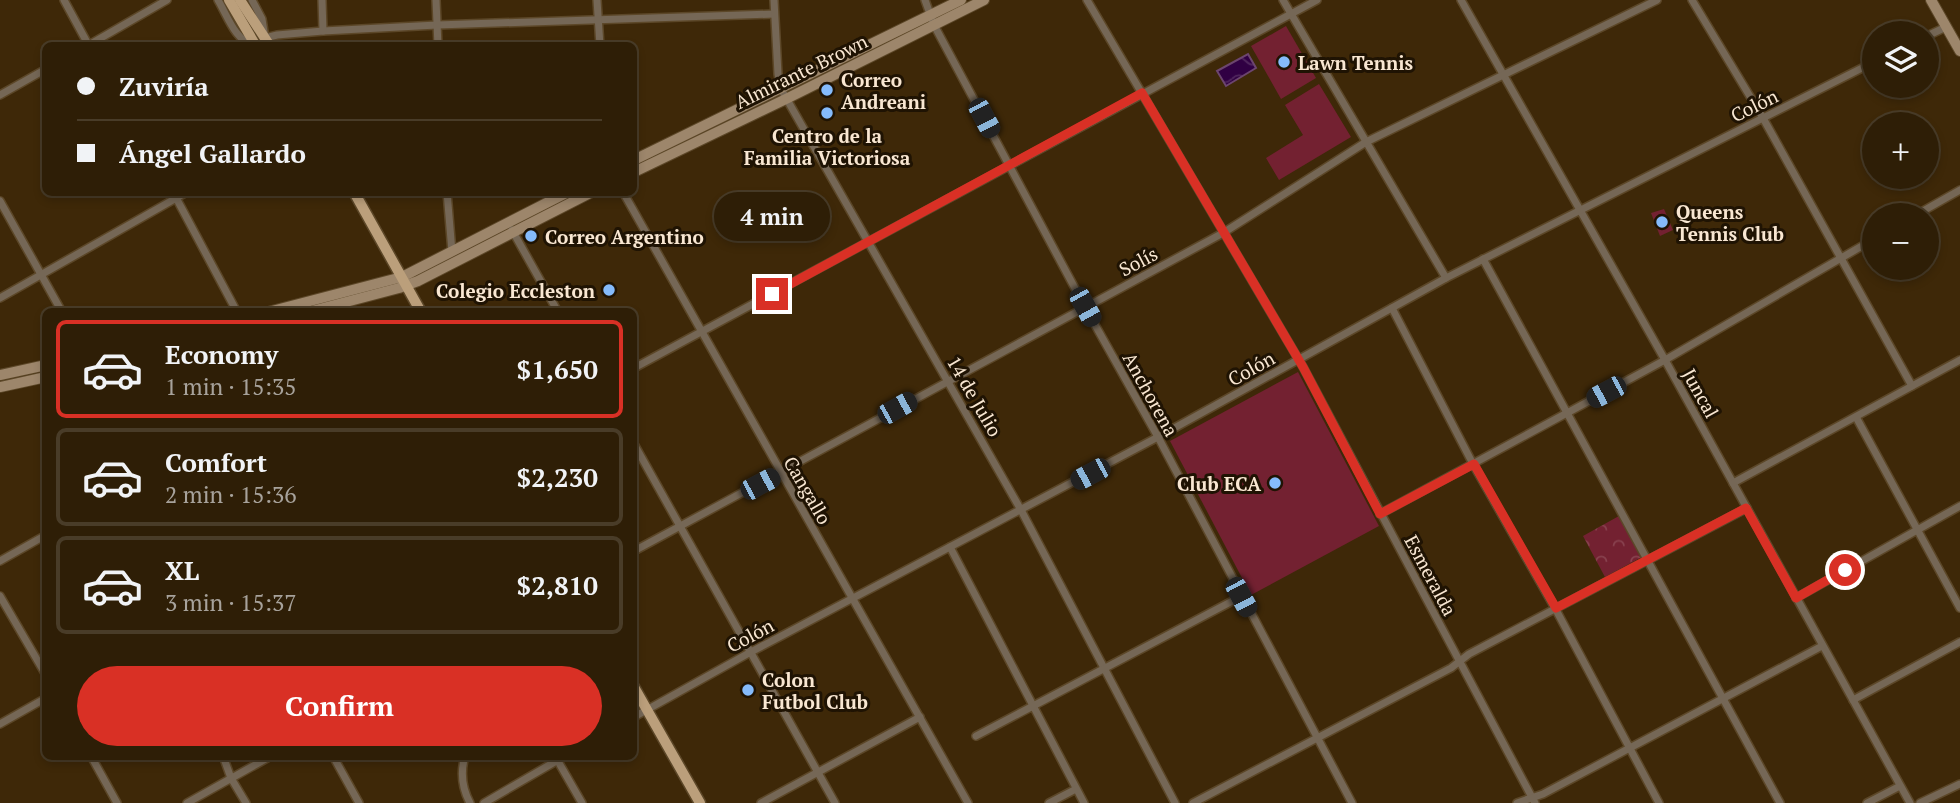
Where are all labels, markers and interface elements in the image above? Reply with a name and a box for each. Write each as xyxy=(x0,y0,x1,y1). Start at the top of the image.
map controls xyxy=(1862,21,1939,280)
button: layers xyxy=(1862,21,1939,98)
street label: Almirante Brown xyxy=(731,28,871,114)
place label: Lawn Tennis xyxy=(1298,50,1414,75)
marker: Lawn Tennis xyxy=(1276,54,1292,70)
place label: Correo Andreani xyxy=(841,67,926,114)
text: Zuviría xyxy=(119,69,209,103)
marker: Correo Andreani xyxy=(819,82,835,98)
street label: Colón xyxy=(1726,83,1782,127)
car xyxy=(965,95,1004,141)
marker: Centro de la Familia Victoriosa xyxy=(819,105,835,121)
button: + xyxy=(1862,112,1939,189)
place label: Centro de la Familia Victoriosa xyxy=(744,123,911,170)
text: Ángel Gallardo xyxy=(119,136,306,170)
callout: 4 min xyxy=(714,192,830,242)
place label: Queens Tennis Club xyxy=(1676,199,1784,246)
text: 4 min xyxy=(741,201,803,232)
button: − xyxy=(1862,203,1939,280)
marker: Queens Tennis Club xyxy=(1654,214,1670,230)
place label: Correo Argentino xyxy=(545,224,704,249)
marker: Correo Argentino xyxy=(523,228,539,244)
street label: Solís xyxy=(1114,240,1162,282)
place label: Colegio Eccleston xyxy=(436,278,596,303)
route end xyxy=(756,278,788,310)
marker: Colegio Eccleston xyxy=(601,282,617,298)
car xyxy=(1066,284,1105,330)
text: Economy xyxy=(165,337,278,371)
icon: car xyxy=(81,338,144,401)
street label: Colón xyxy=(1223,345,1279,391)
street label: Anchorena xyxy=(1118,347,1185,441)
street label: 14 de Julio xyxy=(942,351,1008,441)
text: $1,650 xyxy=(517,352,598,386)
street label: Juncal xyxy=(1677,364,1725,422)
text: 1 min · 15:35 xyxy=(165,371,297,402)
car xyxy=(1583,373,1630,411)
car xyxy=(874,389,921,427)
text: Comfort xyxy=(165,445,267,479)
icon: car xyxy=(81,446,144,509)
street label: Cangallo xyxy=(779,451,837,529)
car xyxy=(1067,455,1114,493)
text: $2,230 xyxy=(517,460,598,494)
car xyxy=(737,465,784,503)
place label: Club ECA xyxy=(1177,471,1261,496)
marker: Club ECA xyxy=(1267,475,1283,491)
text: 2 min · 15:36 xyxy=(165,479,297,510)
street label: Esmeralda xyxy=(1399,530,1463,620)
text: XL xyxy=(165,553,199,587)
icon: car xyxy=(81,554,144,617)
route start xyxy=(1829,554,1861,586)
text: $2,810 xyxy=(517,568,598,602)
car xyxy=(1222,574,1261,620)
text: 3 min · 15:37 xyxy=(165,587,297,618)
street label: Colón xyxy=(722,612,778,658)
button: Confirm xyxy=(77,666,602,746)
place label: Colon Futbol Club xyxy=(762,667,868,714)
marker: Colon Futbol Club xyxy=(740,682,756,698)

